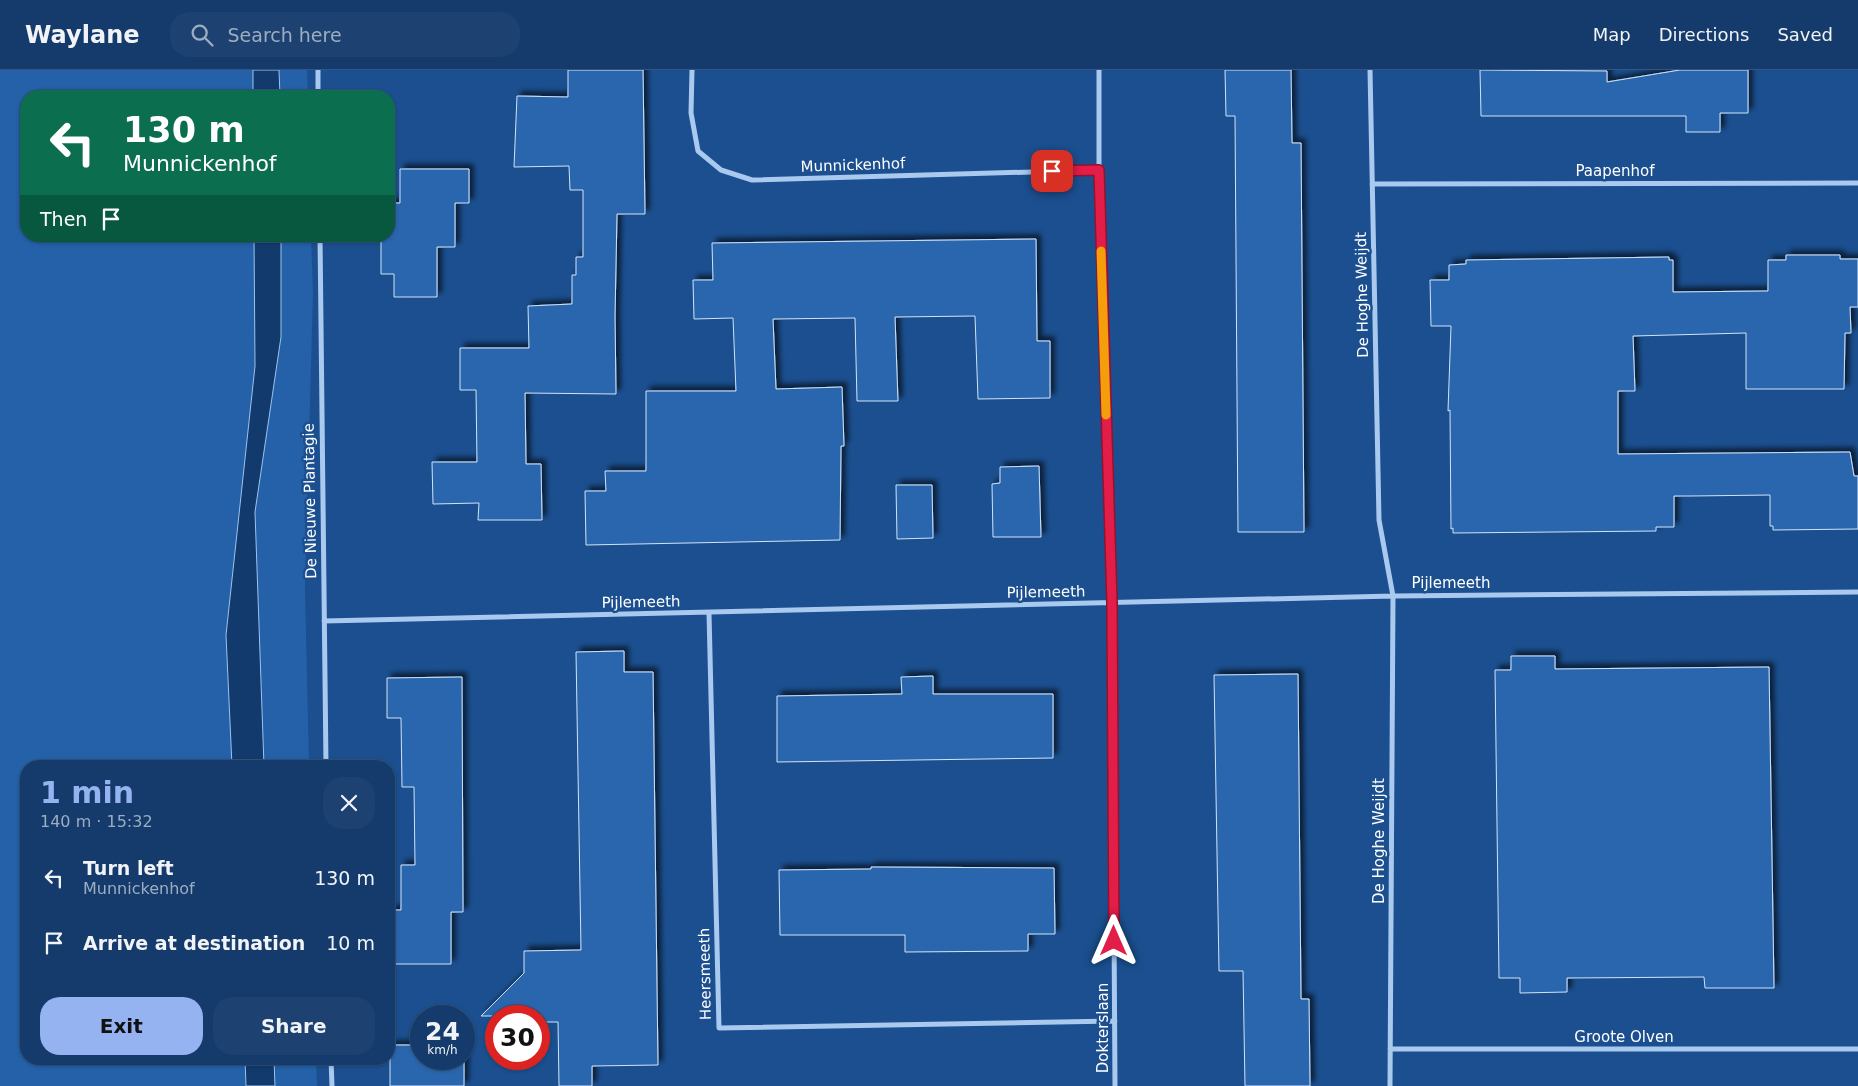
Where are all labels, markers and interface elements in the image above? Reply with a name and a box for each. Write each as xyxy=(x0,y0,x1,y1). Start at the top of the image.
search box xyxy=(170,12,520,57)
text: Waylane xyxy=(25,21,140,49)
icon: search xyxy=(188,21,216,49)
text: Search here xyxy=(228,24,342,46)
text: Map xyxy=(1593,24,1631,45)
text: Directions xyxy=(1659,24,1749,45)
text: Saved xyxy=(1777,24,1833,45)
icon: left xyxy=(40,110,105,175)
text: 130 m xyxy=(123,110,245,150)
pin xyxy=(1031,150,1073,192)
text: Munnickenhof xyxy=(123,151,277,176)
street label: Munnickenhof xyxy=(800,154,906,176)
icon: arrive xyxy=(1038,157,1066,185)
street label: Paapenhof xyxy=(1576,162,1655,180)
icon: arrive xyxy=(97,205,125,233)
text: Then xyxy=(40,208,87,230)
street label: De Hoghe Weijdt xyxy=(1352,232,1372,358)
street label: De Nieuwe Plantagie xyxy=(300,423,320,579)
street label: Pijlemeeth xyxy=(1412,574,1490,592)
street label: Pijlemeeth xyxy=(1006,582,1086,602)
street label: Pijlemeeth xyxy=(601,592,681,612)
text: 1 min xyxy=(40,775,134,810)
button: close xyxy=(323,777,375,829)
street label: De Hoghe Weijdt xyxy=(1370,778,1388,904)
text: 140 m · 15:32 xyxy=(40,812,153,831)
text: Turn left xyxy=(83,857,174,879)
icon: left xyxy=(40,864,68,892)
text: 130 m xyxy=(314,867,375,889)
text: Munnickenhof xyxy=(83,879,195,898)
position arrow xyxy=(1087,914,1139,966)
street label: Heersmeeth xyxy=(695,928,715,1020)
icon: arrive xyxy=(40,929,68,957)
text: Arrive at destination xyxy=(83,932,305,954)
text: 10 m xyxy=(326,932,375,954)
street label: Dokterslaan xyxy=(1094,983,1112,1073)
button: Exit xyxy=(40,997,203,1055)
button: Share xyxy=(213,997,375,1055)
speed limit sign: 30 xyxy=(485,1005,550,1070)
text: 24 xyxy=(425,1017,460,1046)
street label: Groote Olven xyxy=(1574,1028,1674,1046)
text: km/h xyxy=(427,1043,458,1057)

